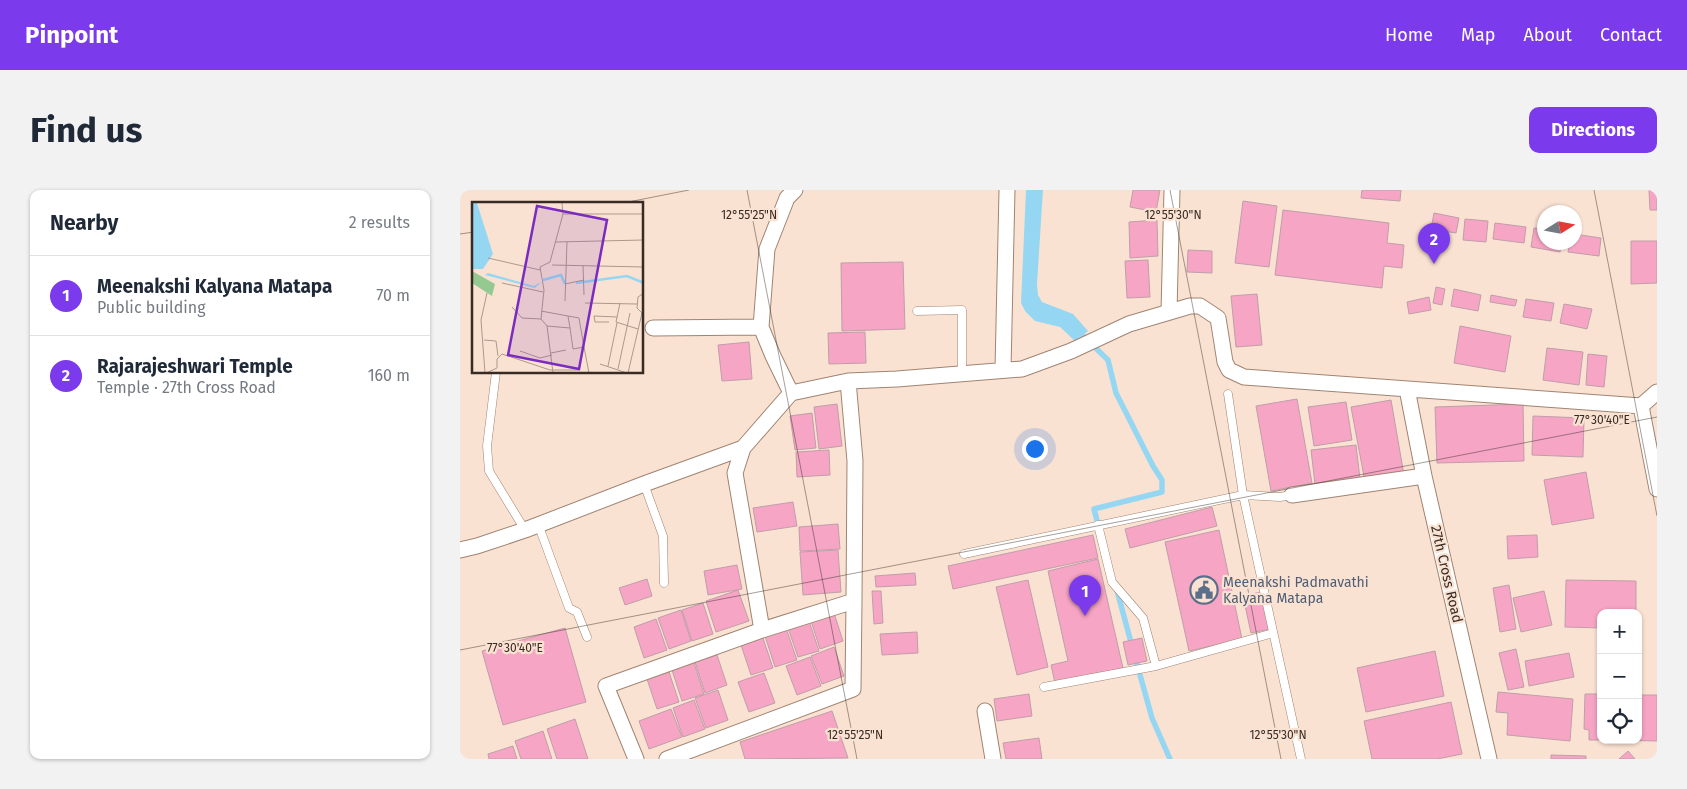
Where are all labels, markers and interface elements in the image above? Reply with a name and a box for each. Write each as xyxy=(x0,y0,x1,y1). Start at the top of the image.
text: Pinpoint xyxy=(25,21,118,49)
text: Home xyxy=(1385,24,1433,46)
text: Map xyxy=(1461,24,1495,46)
text: About xyxy=(1523,24,1572,46)
text: Contact xyxy=(1600,24,1662,46)
button: Directions xyxy=(1529,107,1657,153)
text: Find us xyxy=(30,109,142,151)
inset map xyxy=(472,202,644,374)
north arrow xyxy=(1537,205,1582,250)
text: 12°55'25"N xyxy=(721,208,777,222)
text: 12°55'30"N xyxy=(1144,208,1202,222)
text: Nearby xyxy=(50,210,118,236)
text: 2 results xyxy=(349,213,410,232)
pin: 2 xyxy=(1418,223,1450,264)
text: Meenakshi Kalyana Matapa xyxy=(97,275,332,298)
text: 1 xyxy=(62,286,70,305)
text: 70 m xyxy=(376,286,410,305)
text: Public building xyxy=(97,298,205,317)
text: Rajarajeshwari Temple xyxy=(97,355,293,378)
text: 2 xyxy=(62,366,70,385)
text: 160 m xyxy=(368,366,410,385)
text: Temple · 27th Cross Road xyxy=(97,378,276,397)
text: 77°30'40"E xyxy=(1574,413,1630,427)
your location xyxy=(1022,436,1048,462)
street label: 27th Cross Road xyxy=(1427,524,1466,625)
place label: Meenakshi Padmavathi Kalyana Matapa xyxy=(1223,574,1369,607)
pin: 1 xyxy=(1069,575,1101,616)
public building icon: Meenakshi Padmavathi Kalyana Matapa xyxy=(1189,575,1219,605)
map controls xyxy=(1597,609,1642,744)
button: + xyxy=(1597,609,1642,654)
text: 77°30'40"E xyxy=(487,641,543,655)
button: − xyxy=(1597,654,1642,699)
button: locate xyxy=(1597,699,1642,744)
text: 12°55'25"N xyxy=(827,728,883,742)
text: 12°55'30"N xyxy=(1249,728,1307,742)

